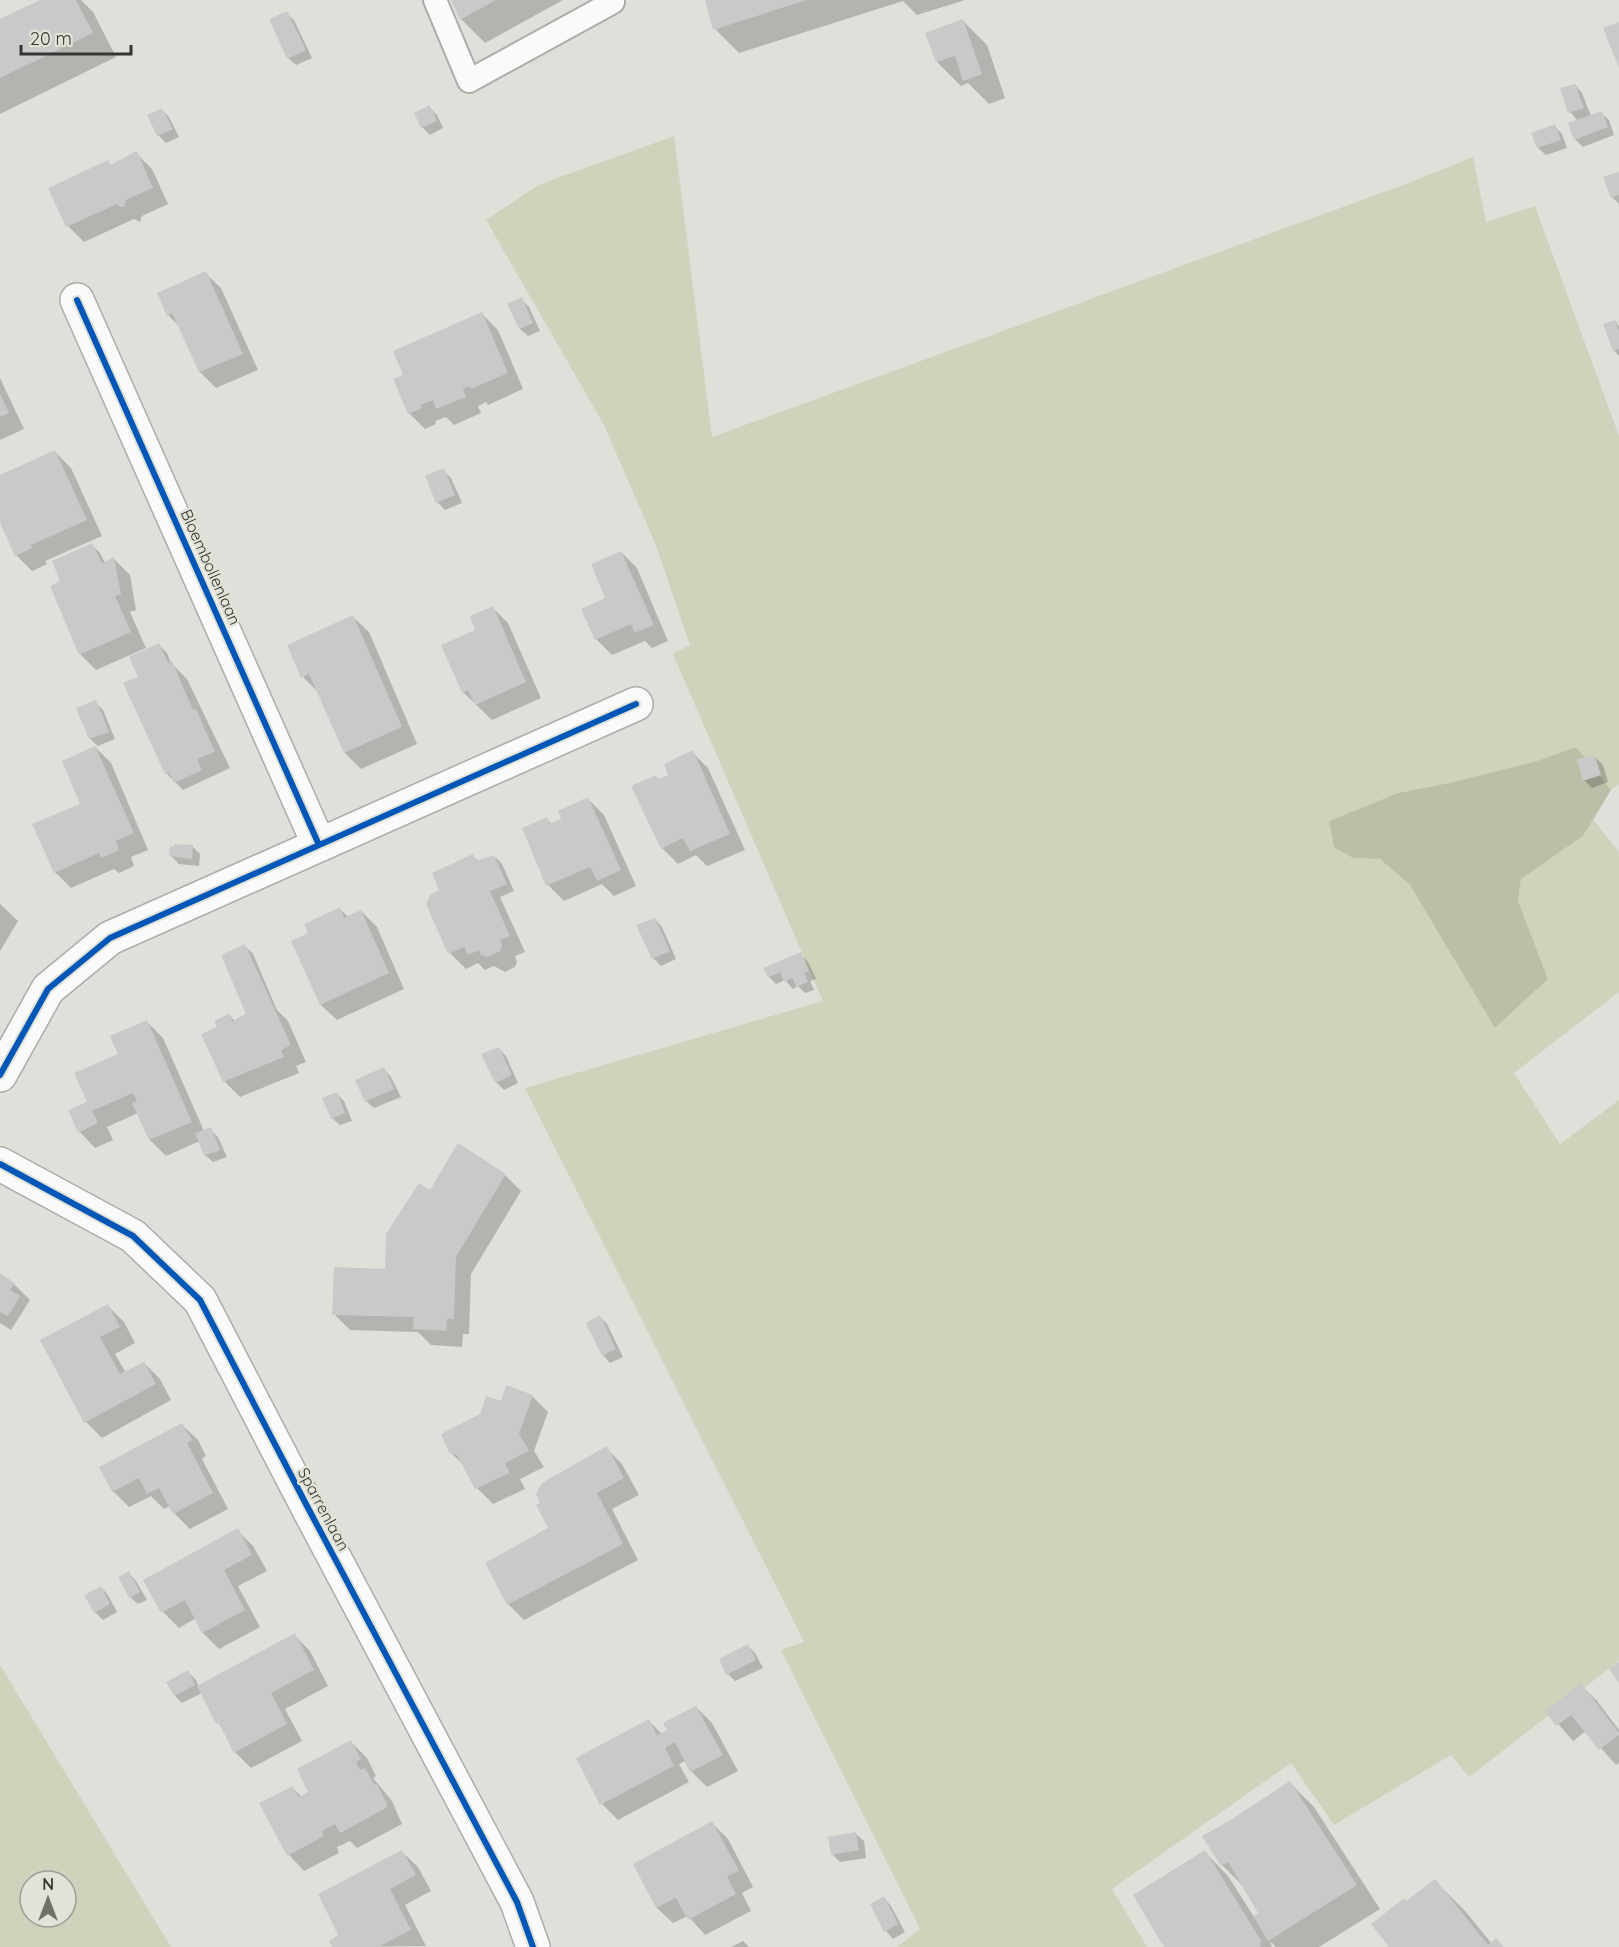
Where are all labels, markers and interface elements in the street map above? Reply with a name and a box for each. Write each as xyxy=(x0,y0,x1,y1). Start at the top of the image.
scale bar xyxy=(21,18,130,56)
text: 20 m xyxy=(30,27,72,50)
street label: Bloembollenlaan xyxy=(177,506,245,628)
street label: Sparrenlaan xyxy=(294,1464,354,1554)
north arrow xyxy=(18,1869,78,1929)
text: N xyxy=(42,1874,54,1894)

